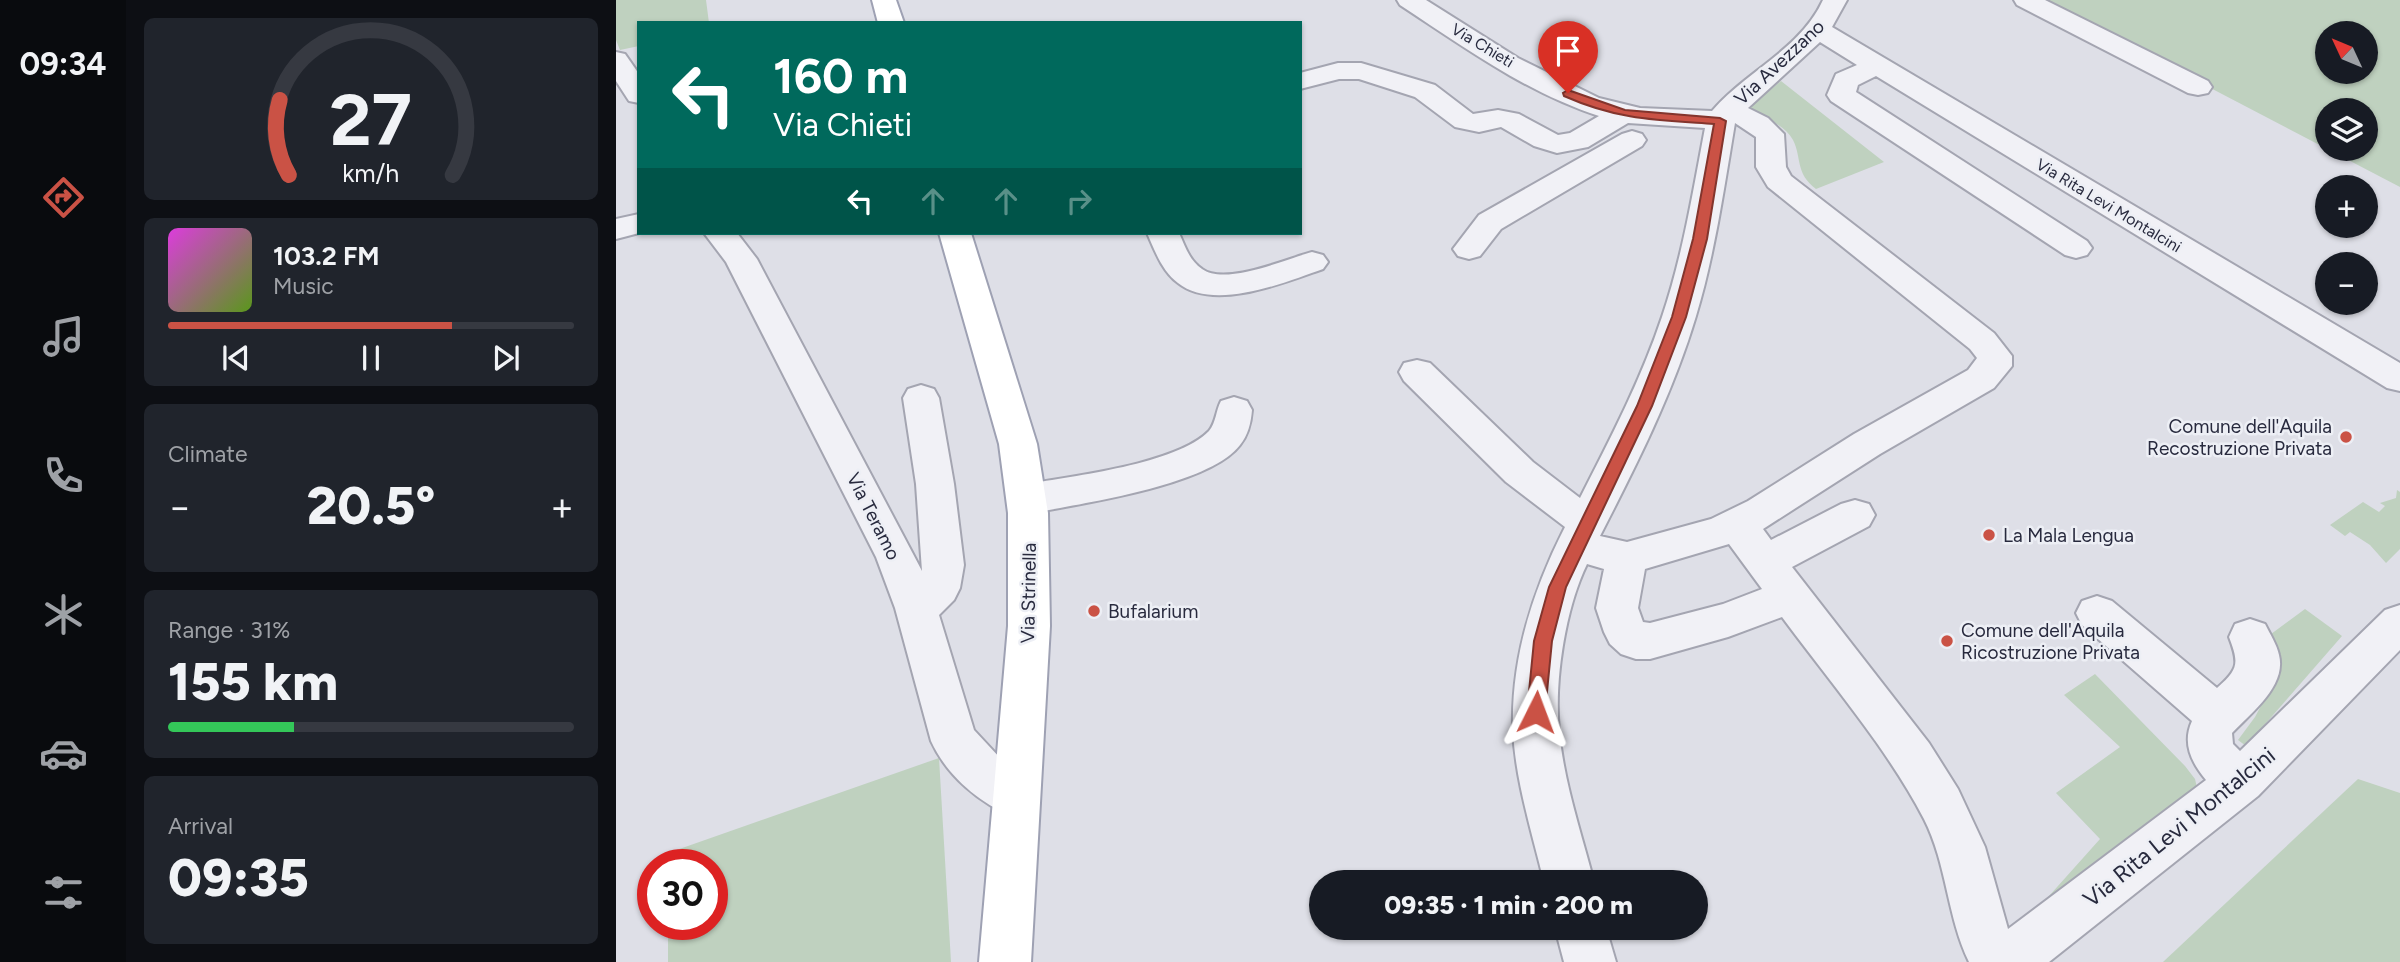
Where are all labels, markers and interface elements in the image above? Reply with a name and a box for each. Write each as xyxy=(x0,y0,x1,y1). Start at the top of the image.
street label: Via Avezzano xyxy=(1730,15,1829,110)
street label: Via Chieti xyxy=(1448,19,1517,71)
pin xyxy=(1538,21,1598,93)
north arrow xyxy=(2315,21,2378,84)
map controls xyxy=(2315,21,2378,315)
icon: arrive xyxy=(1549,32,1587,70)
text: 09:34 xyxy=(20,45,106,83)
text: 160 m xyxy=(773,46,908,105)
icon: left xyxy=(658,49,749,140)
text: 27 xyxy=(330,76,412,163)
button: layers xyxy=(2315,98,2378,161)
text: Via Chieti xyxy=(773,106,912,144)
street label: Via Rita Levi Montalcini xyxy=(2033,155,2185,256)
text: km/h xyxy=(342,158,400,188)
icon: directions xyxy=(39,173,88,222)
button: + xyxy=(2315,175,2378,238)
icon: left xyxy=(841,182,879,220)
icon: ahead xyxy=(914,182,952,220)
icon: ahead xyxy=(987,182,1025,220)
icon: right xyxy=(1060,182,1098,220)
text: 103.2 FM xyxy=(273,240,380,272)
button: − xyxy=(2315,252,2378,315)
text: Music xyxy=(273,272,334,300)
icon: music xyxy=(39,312,88,361)
icon: previous xyxy=(217,339,255,377)
icon: pause xyxy=(352,339,390,377)
icon: next xyxy=(487,339,525,377)
place label: Comune dell'Aquila Recostruzione Privata xyxy=(2147,415,2332,460)
marker: Comune dell'Aquila Recostruzione Privata xyxy=(2338,429,2354,445)
text: Climate xyxy=(168,440,247,468)
icon: phone xyxy=(39,451,88,500)
street label: Via Teramo xyxy=(842,469,905,564)
text: 20.5° xyxy=(307,475,435,537)
text: − xyxy=(168,484,192,530)
text: + xyxy=(550,484,574,530)
place label: La Mala Lengua xyxy=(2003,524,2134,547)
marker: La Mala Lengua xyxy=(1981,527,1997,543)
street label: Via Strinella xyxy=(1016,542,1041,644)
icon: climate xyxy=(39,590,88,639)
place label: Bufalarium xyxy=(1108,600,1198,623)
marker: Bufalarium xyxy=(1086,603,1102,619)
text: Range · 31% xyxy=(168,616,290,644)
place label: Comune dell'Aquila Ricostruzione Privata xyxy=(1961,619,2140,664)
marker: Comune dell'Aquila Ricostruzione Privata xyxy=(1939,633,1955,649)
text: 155 km xyxy=(168,651,338,713)
position arrow xyxy=(1499,675,1573,749)
icon: car xyxy=(39,729,88,778)
street label: Via Rita Levi Montalcini xyxy=(2077,741,2281,913)
text: Arrival xyxy=(168,812,233,840)
text: 09:35 xyxy=(168,847,309,909)
speed limit sign: 30 xyxy=(637,849,728,940)
icon: filters xyxy=(39,868,88,917)
text: 09:35 · 1 min · 200 m xyxy=(1384,889,1633,921)

